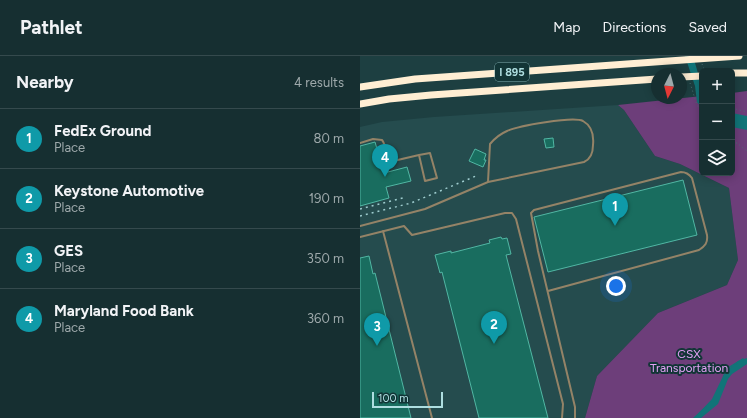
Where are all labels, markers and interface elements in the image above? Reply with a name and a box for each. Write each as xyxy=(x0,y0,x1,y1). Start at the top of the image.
text: Pathlet xyxy=(20,16,83,39)
text: Map xyxy=(553,19,581,36)
text: Directions xyxy=(603,19,666,36)
text: Saved xyxy=(688,19,727,36)
road number: I 895 xyxy=(495,63,529,81)
north arrow xyxy=(651,68,687,104)
map controls xyxy=(699,68,735,176)
button: + xyxy=(699,68,735,104)
text: Nearby xyxy=(16,72,74,92)
text: 4 results xyxy=(294,75,344,90)
button: − xyxy=(699,104,735,140)
text: FedEx Ground xyxy=(54,122,151,140)
text: 1 xyxy=(26,131,32,146)
text: 80 m xyxy=(313,131,344,146)
text: Place xyxy=(54,140,85,155)
button: layers xyxy=(699,140,735,176)
pin: 4 xyxy=(372,144,398,177)
text: Keystone Automotive xyxy=(54,182,204,200)
text: 2 xyxy=(25,191,33,206)
text: 190 m xyxy=(309,191,344,206)
pin: 1 xyxy=(602,193,628,226)
text: Place xyxy=(54,200,85,215)
text: GES xyxy=(54,242,83,260)
text: 3 xyxy=(25,251,33,266)
text: 350 m xyxy=(307,251,344,266)
text: Place xyxy=(54,260,85,275)
your location xyxy=(606,276,626,296)
text: Maryland Food Bank xyxy=(54,302,194,320)
text: 4 xyxy=(25,311,33,326)
text: 360 m xyxy=(307,311,344,326)
pin: 2 xyxy=(481,311,507,344)
pin: 3 xyxy=(364,313,390,346)
text: Place xyxy=(54,320,85,335)
park label: CSX Transportation xyxy=(650,347,728,375)
scale bar xyxy=(372,390,443,409)
text: 100 m xyxy=(378,392,409,405)

